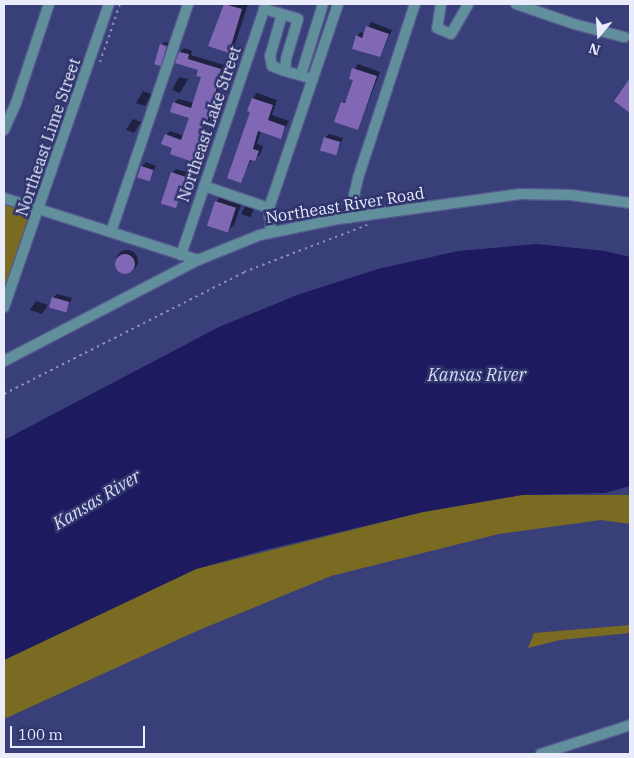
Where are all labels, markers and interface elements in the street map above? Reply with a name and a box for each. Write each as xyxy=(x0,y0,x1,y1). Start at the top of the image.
north arrow xyxy=(574,10,624,60)
text: N xyxy=(586,39,602,60)
street label: Northeast Lake Street xyxy=(173,44,245,204)
street label: Northeast Lime Street xyxy=(12,55,84,219)
street label: Northeast River Road xyxy=(264,183,426,227)
water label: Kansas River xyxy=(428,364,526,386)
water label: Kansas River xyxy=(49,465,145,535)
scale bar xyxy=(12,716,148,748)
text: 100 m xyxy=(18,725,63,744)

